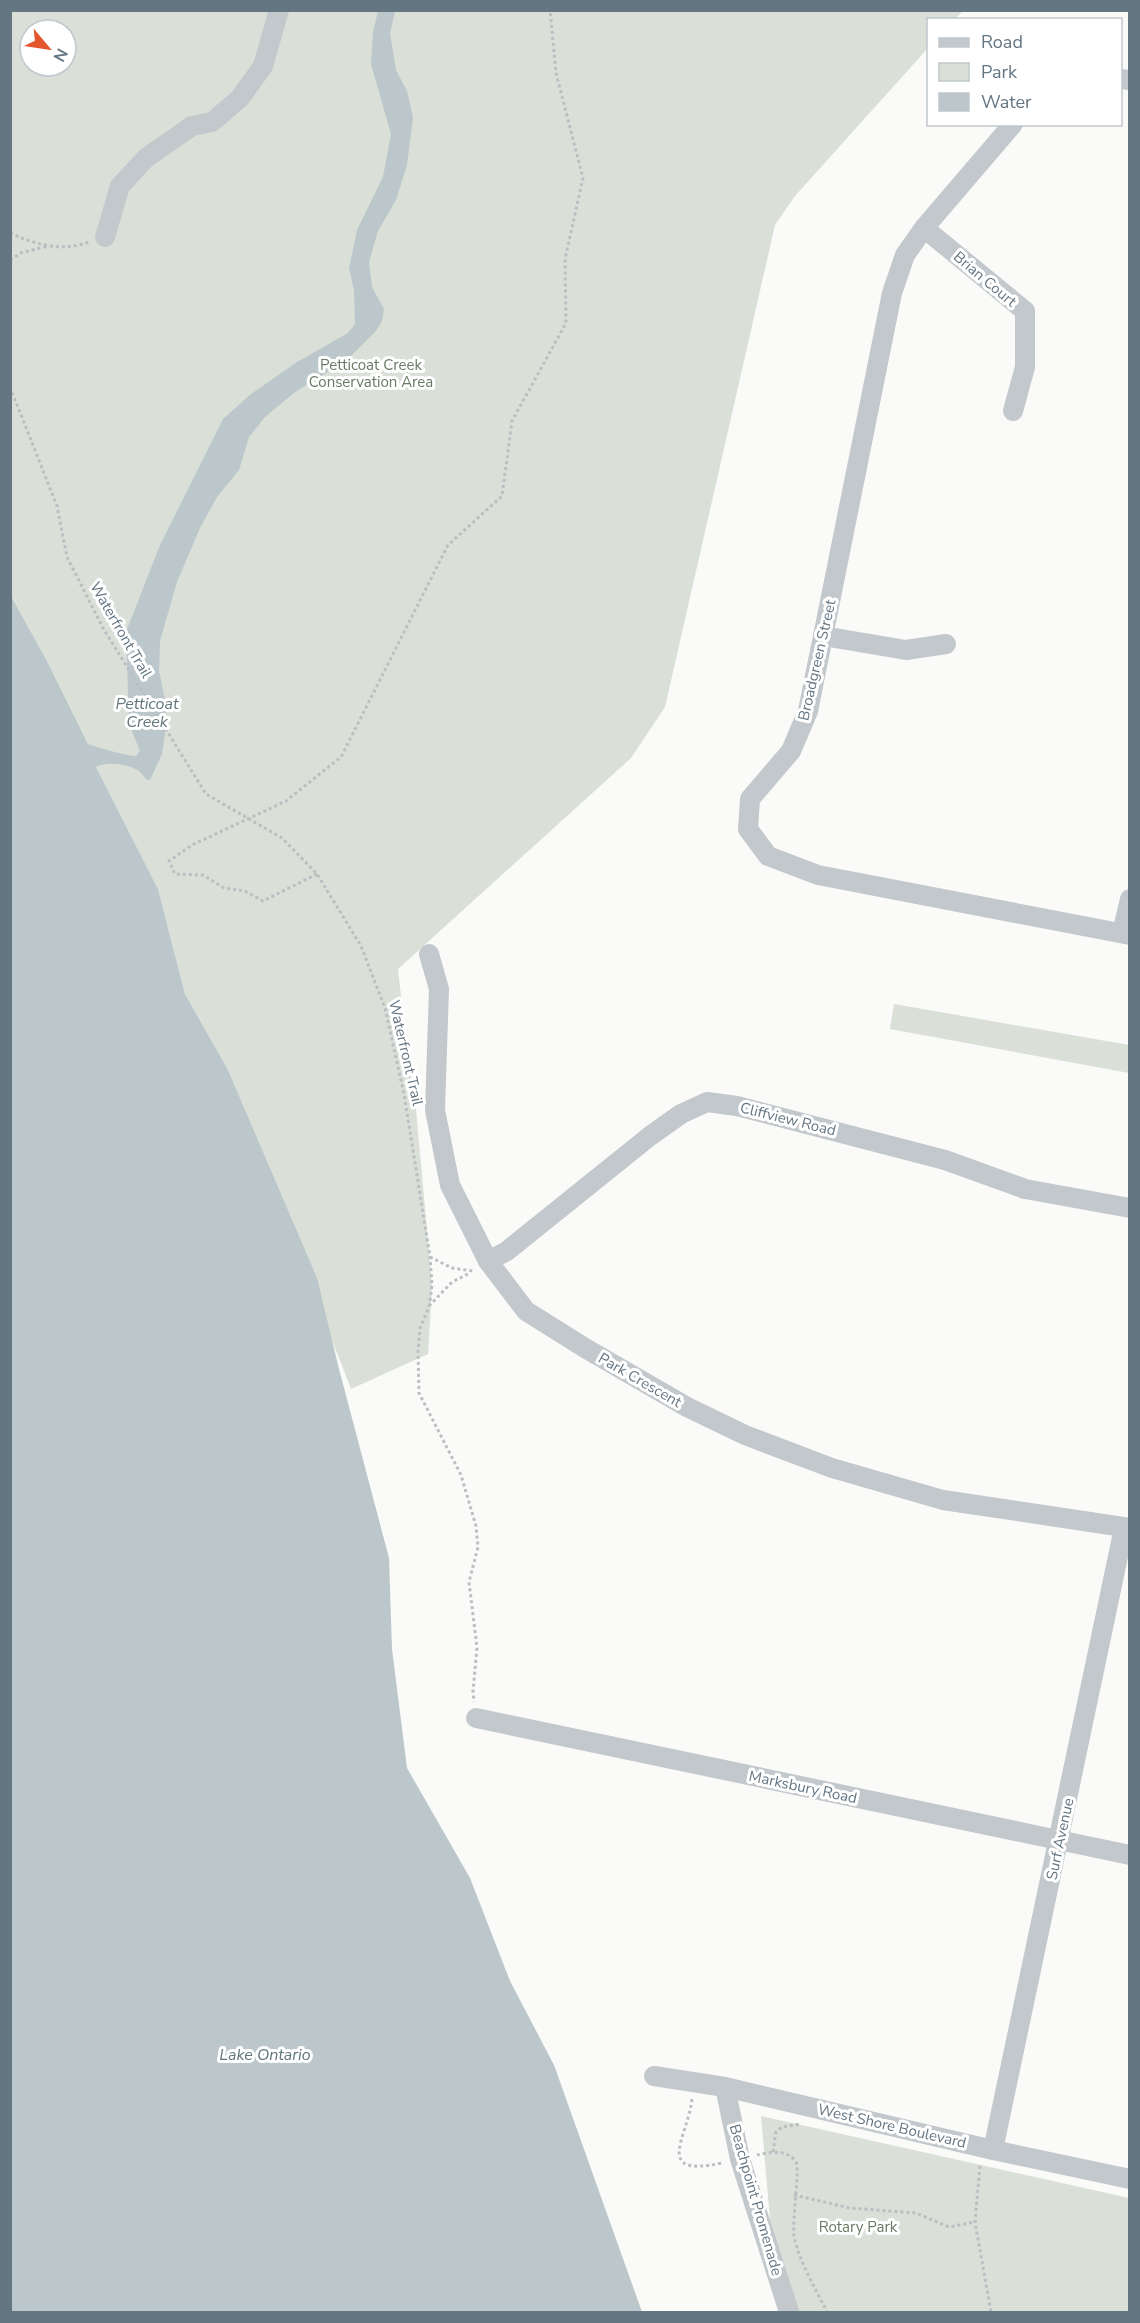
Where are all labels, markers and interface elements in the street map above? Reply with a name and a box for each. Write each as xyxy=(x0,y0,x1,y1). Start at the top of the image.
north arrow xyxy=(18,18,78,78)
legend xyxy=(927,18,1122,126)
text: Road xyxy=(981,30,1023,54)
text: N xyxy=(48,44,73,65)
text: Park xyxy=(981,60,1018,84)
text: Water xyxy=(981,90,1032,114)
street label: Brian Court xyxy=(949,247,1021,312)
park label: Petticoat Creek Conservation Area xyxy=(309,355,433,392)
street label: Waterfront Trail xyxy=(85,578,157,682)
street label: Broadgreen Street xyxy=(793,597,841,723)
water label: Petticoat Creek xyxy=(115,693,179,733)
street label: Waterfront Trail xyxy=(384,998,428,1108)
street label: Cliffview Road xyxy=(738,1097,838,1141)
street label: Park Crescent xyxy=(595,1348,686,1412)
street label: Marksbury Road xyxy=(747,1766,859,1808)
street label: Surf Avenue xyxy=(1042,1796,1078,1882)
water label: Lake Ontario xyxy=(219,2044,311,2066)
street label: West Shore Boulevard xyxy=(816,2099,968,2153)
street label: Beachpoint Promenade xyxy=(725,2122,787,2278)
park label: Rotary Park xyxy=(819,2217,898,2237)

